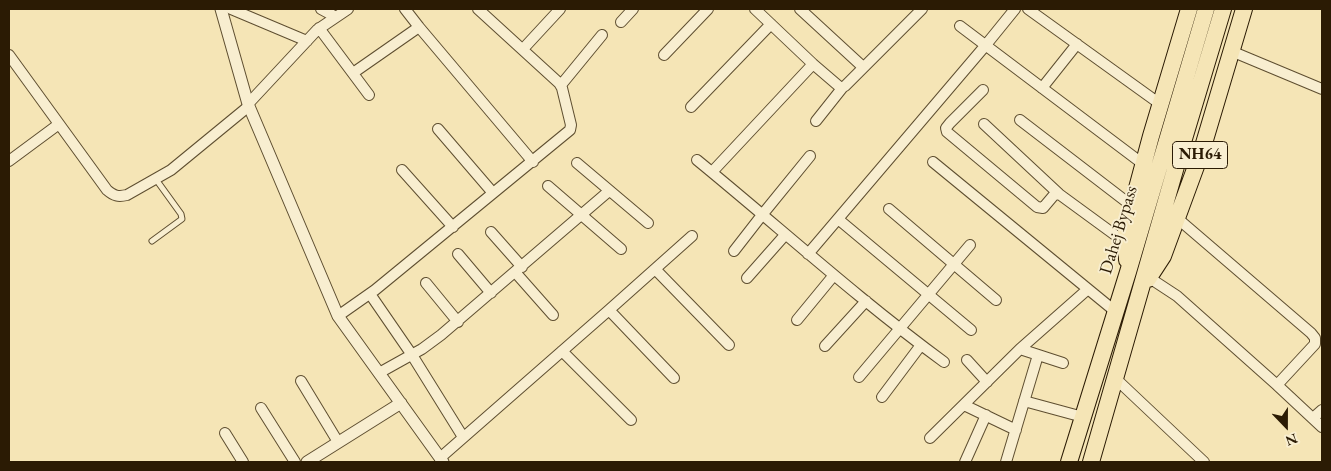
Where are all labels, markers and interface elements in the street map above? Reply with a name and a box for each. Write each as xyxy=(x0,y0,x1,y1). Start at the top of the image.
road number: NH64 xyxy=(1172,142,1228,168)
street label: Dahej Bypass xyxy=(1095,183,1143,277)
north arrow xyxy=(1261,401,1311,451)
text: N xyxy=(1283,429,1300,450)

